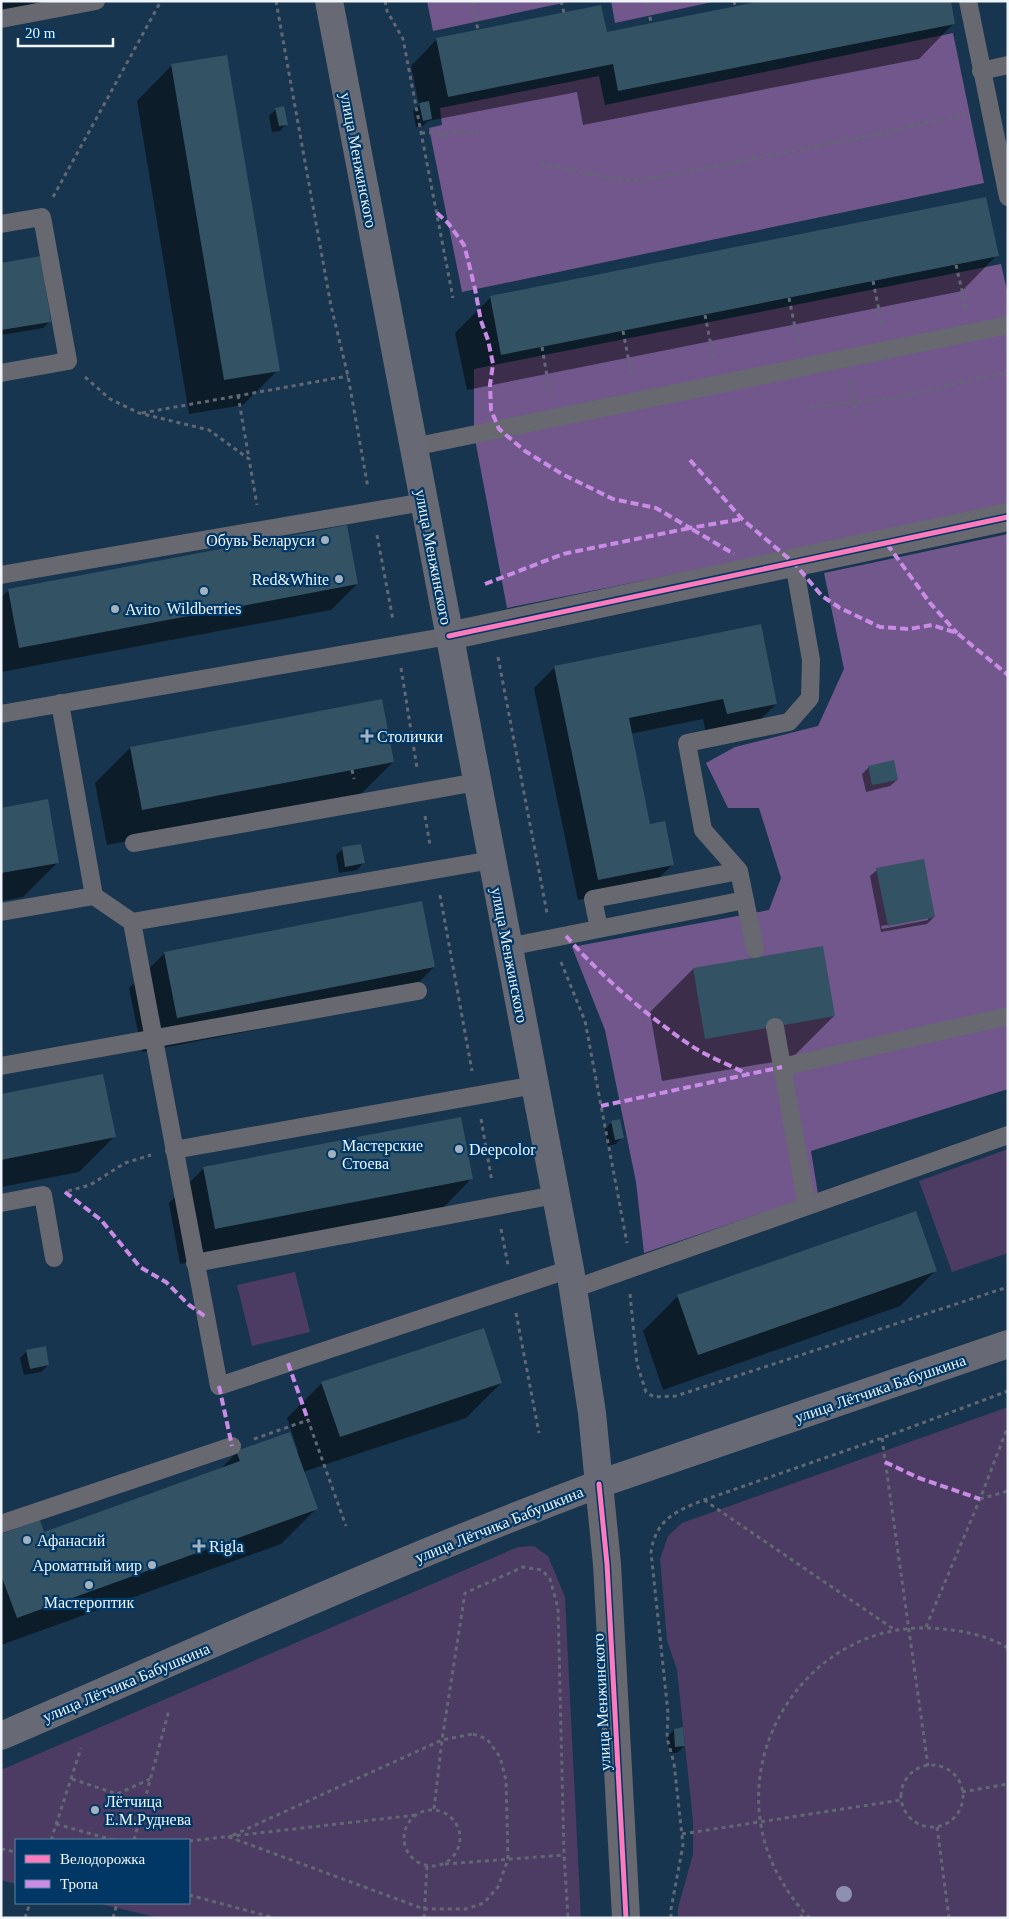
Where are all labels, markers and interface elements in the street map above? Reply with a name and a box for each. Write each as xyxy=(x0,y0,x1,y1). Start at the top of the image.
scale bar xyxy=(18,15,112,47)
text: 20 m xyxy=(25,25,56,41)
street label: улица Менжинского xyxy=(336,91,380,229)
street label: улица Менжинского xyxy=(411,488,455,626)
place label: Обувь Беларуси xyxy=(206,532,315,550)
marker: Обувь Беларуси xyxy=(319,534,331,546)
place label: Red&White xyxy=(252,571,329,588)
marker: Red&White xyxy=(333,573,345,585)
marker: Wildberries xyxy=(198,585,210,597)
place label: Wildberries xyxy=(167,600,241,617)
place label: Avito xyxy=(125,601,160,618)
marker: Avito xyxy=(109,603,121,615)
place label: Столички xyxy=(377,728,443,745)
marker: Столички xyxy=(361,730,373,742)
street label: улица Менжинского xyxy=(487,886,531,1024)
place label: Мастерские Стоева xyxy=(342,1137,423,1172)
place label: Deepcolor xyxy=(469,1141,536,1159)
marker: Deepcolor xyxy=(453,1143,465,1155)
marker: Мастерские Стоева xyxy=(326,1148,338,1160)
street label: улица Лётчика Бабушкина xyxy=(792,1351,968,1427)
street label: улица Лётчика Бабушкина xyxy=(413,1483,586,1567)
place label: Афанасий xyxy=(37,1532,106,1550)
marker: Афанасий xyxy=(21,1534,33,1546)
place label: Rigla xyxy=(209,1538,244,1556)
marker: Rigla xyxy=(193,1540,205,1552)
place label: Ароматный мир xyxy=(32,1557,142,1575)
marker: Ароматный мир xyxy=(146,1559,158,1571)
marker: Мастероптик xyxy=(83,1579,95,1591)
place label: Мастероптик xyxy=(44,1594,134,1612)
street label: улица Менжинского xyxy=(589,1633,615,1771)
street label: улица Лётчика Бабушкина xyxy=(40,1640,213,1726)
place label: Лётчица Е.М.Руднева xyxy=(105,1793,191,1829)
marker: Лётчица Е.М.Руднева xyxy=(89,1804,101,1816)
legend xyxy=(15,1839,190,1904)
text: Велодорожка xyxy=(60,1851,145,1867)
text: Тропа xyxy=(60,1876,99,1892)

